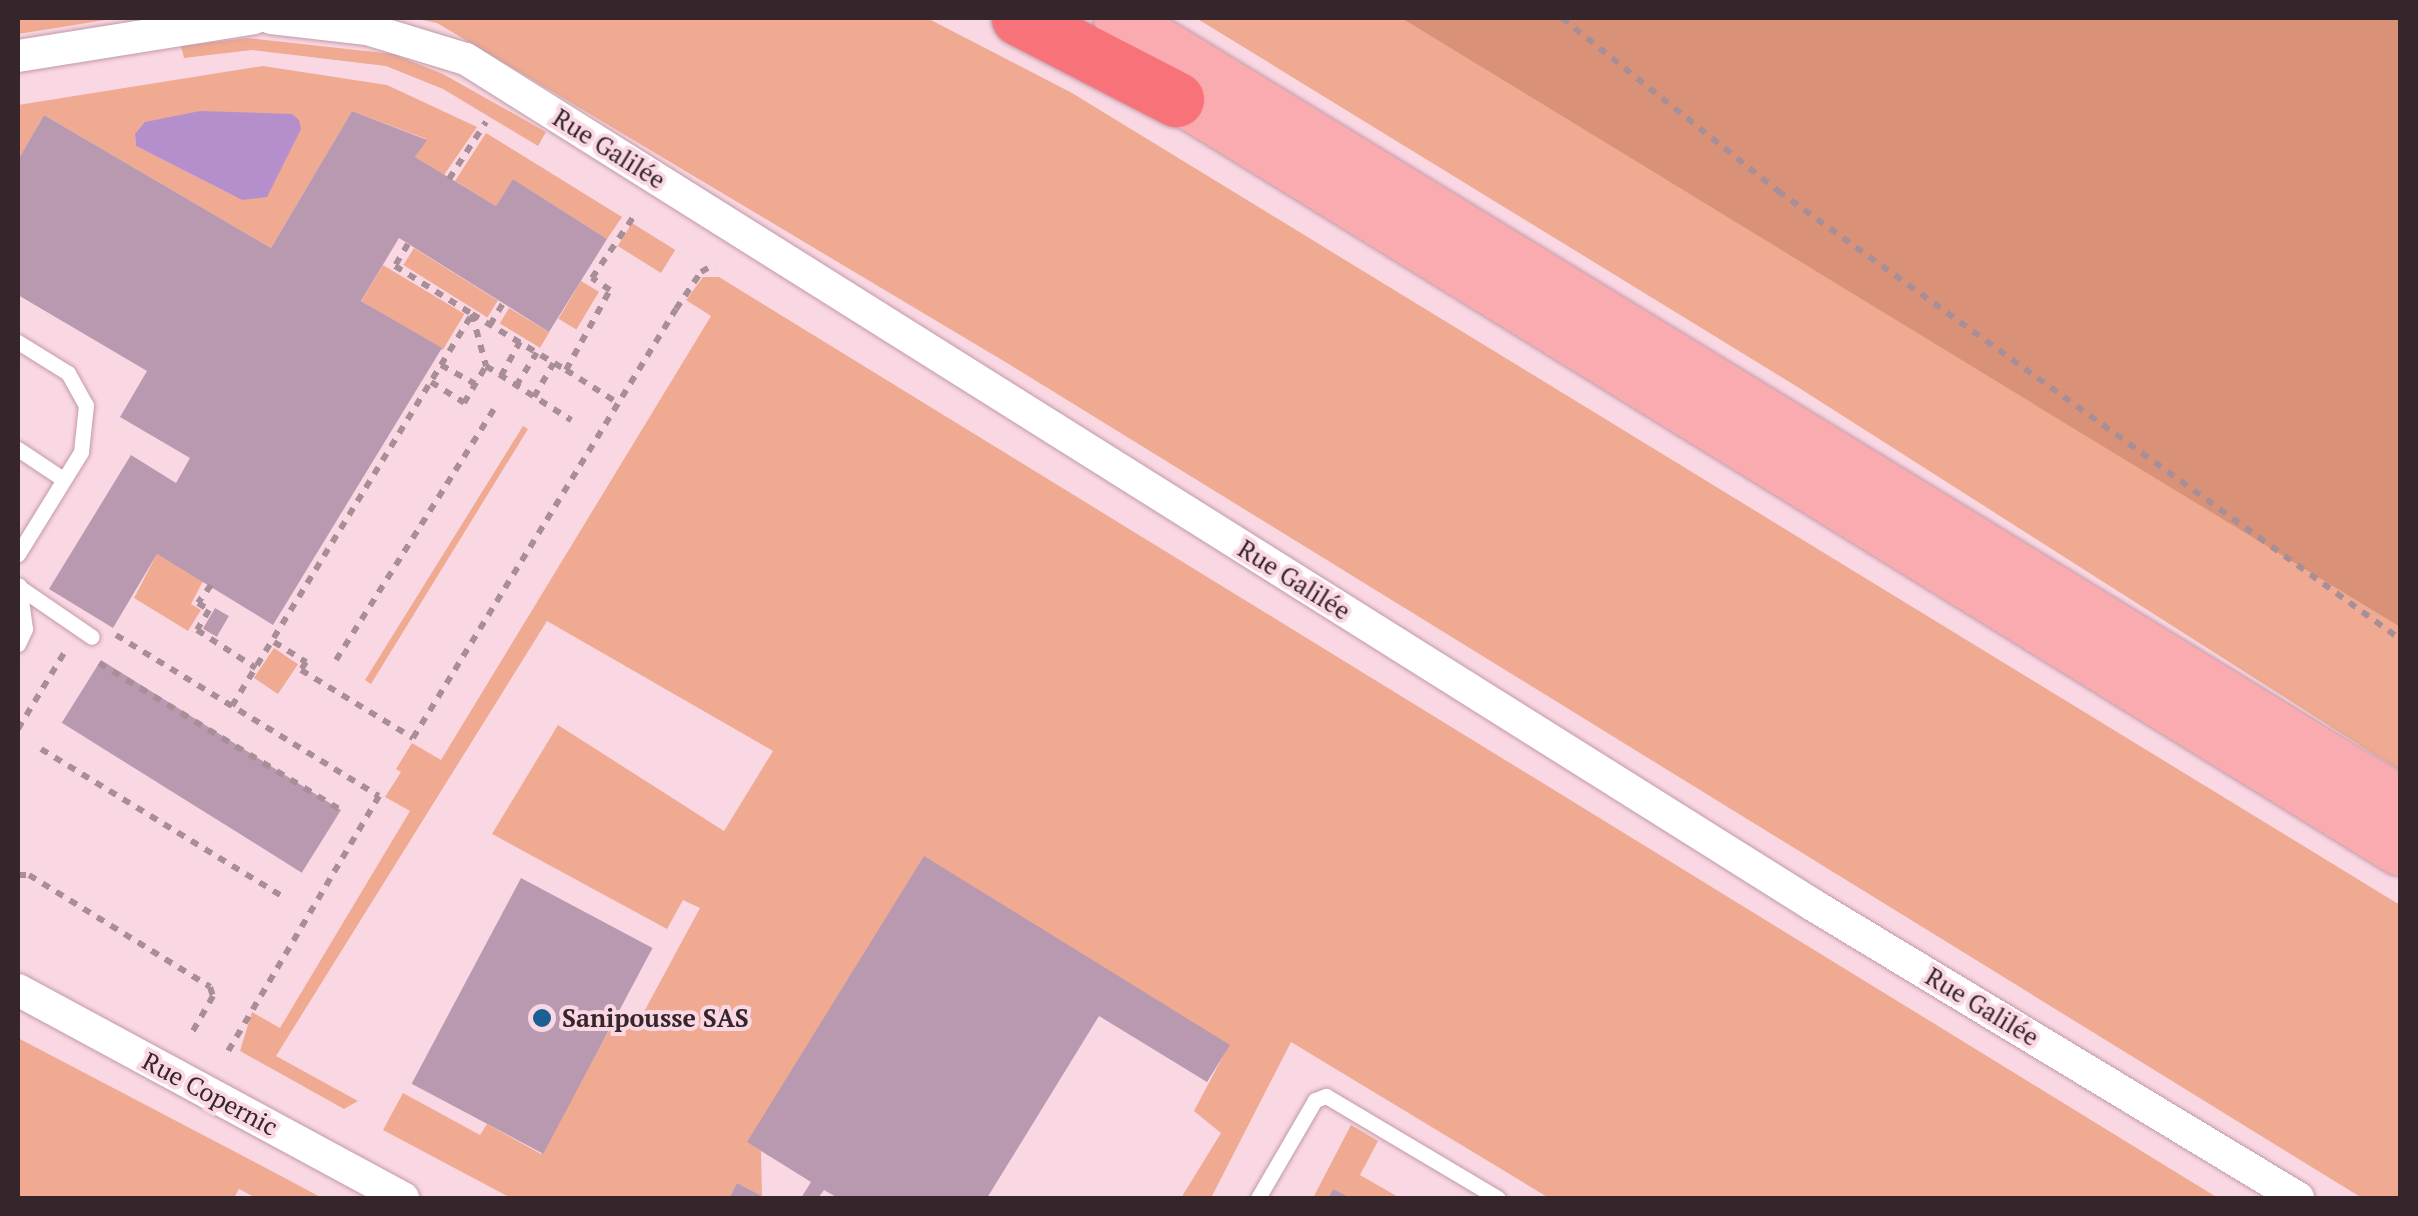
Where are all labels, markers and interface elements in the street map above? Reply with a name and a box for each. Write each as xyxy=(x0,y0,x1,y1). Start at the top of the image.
street label: Rue Galilée xyxy=(547,103,671,195)
street label: Rue Galilée xyxy=(1232,534,1356,626)
street label: Rue Galilée xyxy=(1920,962,2044,1052)
place label: Sanipousse SAS xyxy=(562,1003,749,1033)
marker: Sanipousse SAS xyxy=(531,1007,553,1029)
street label: Rue Copernic xyxy=(137,1046,283,1142)

